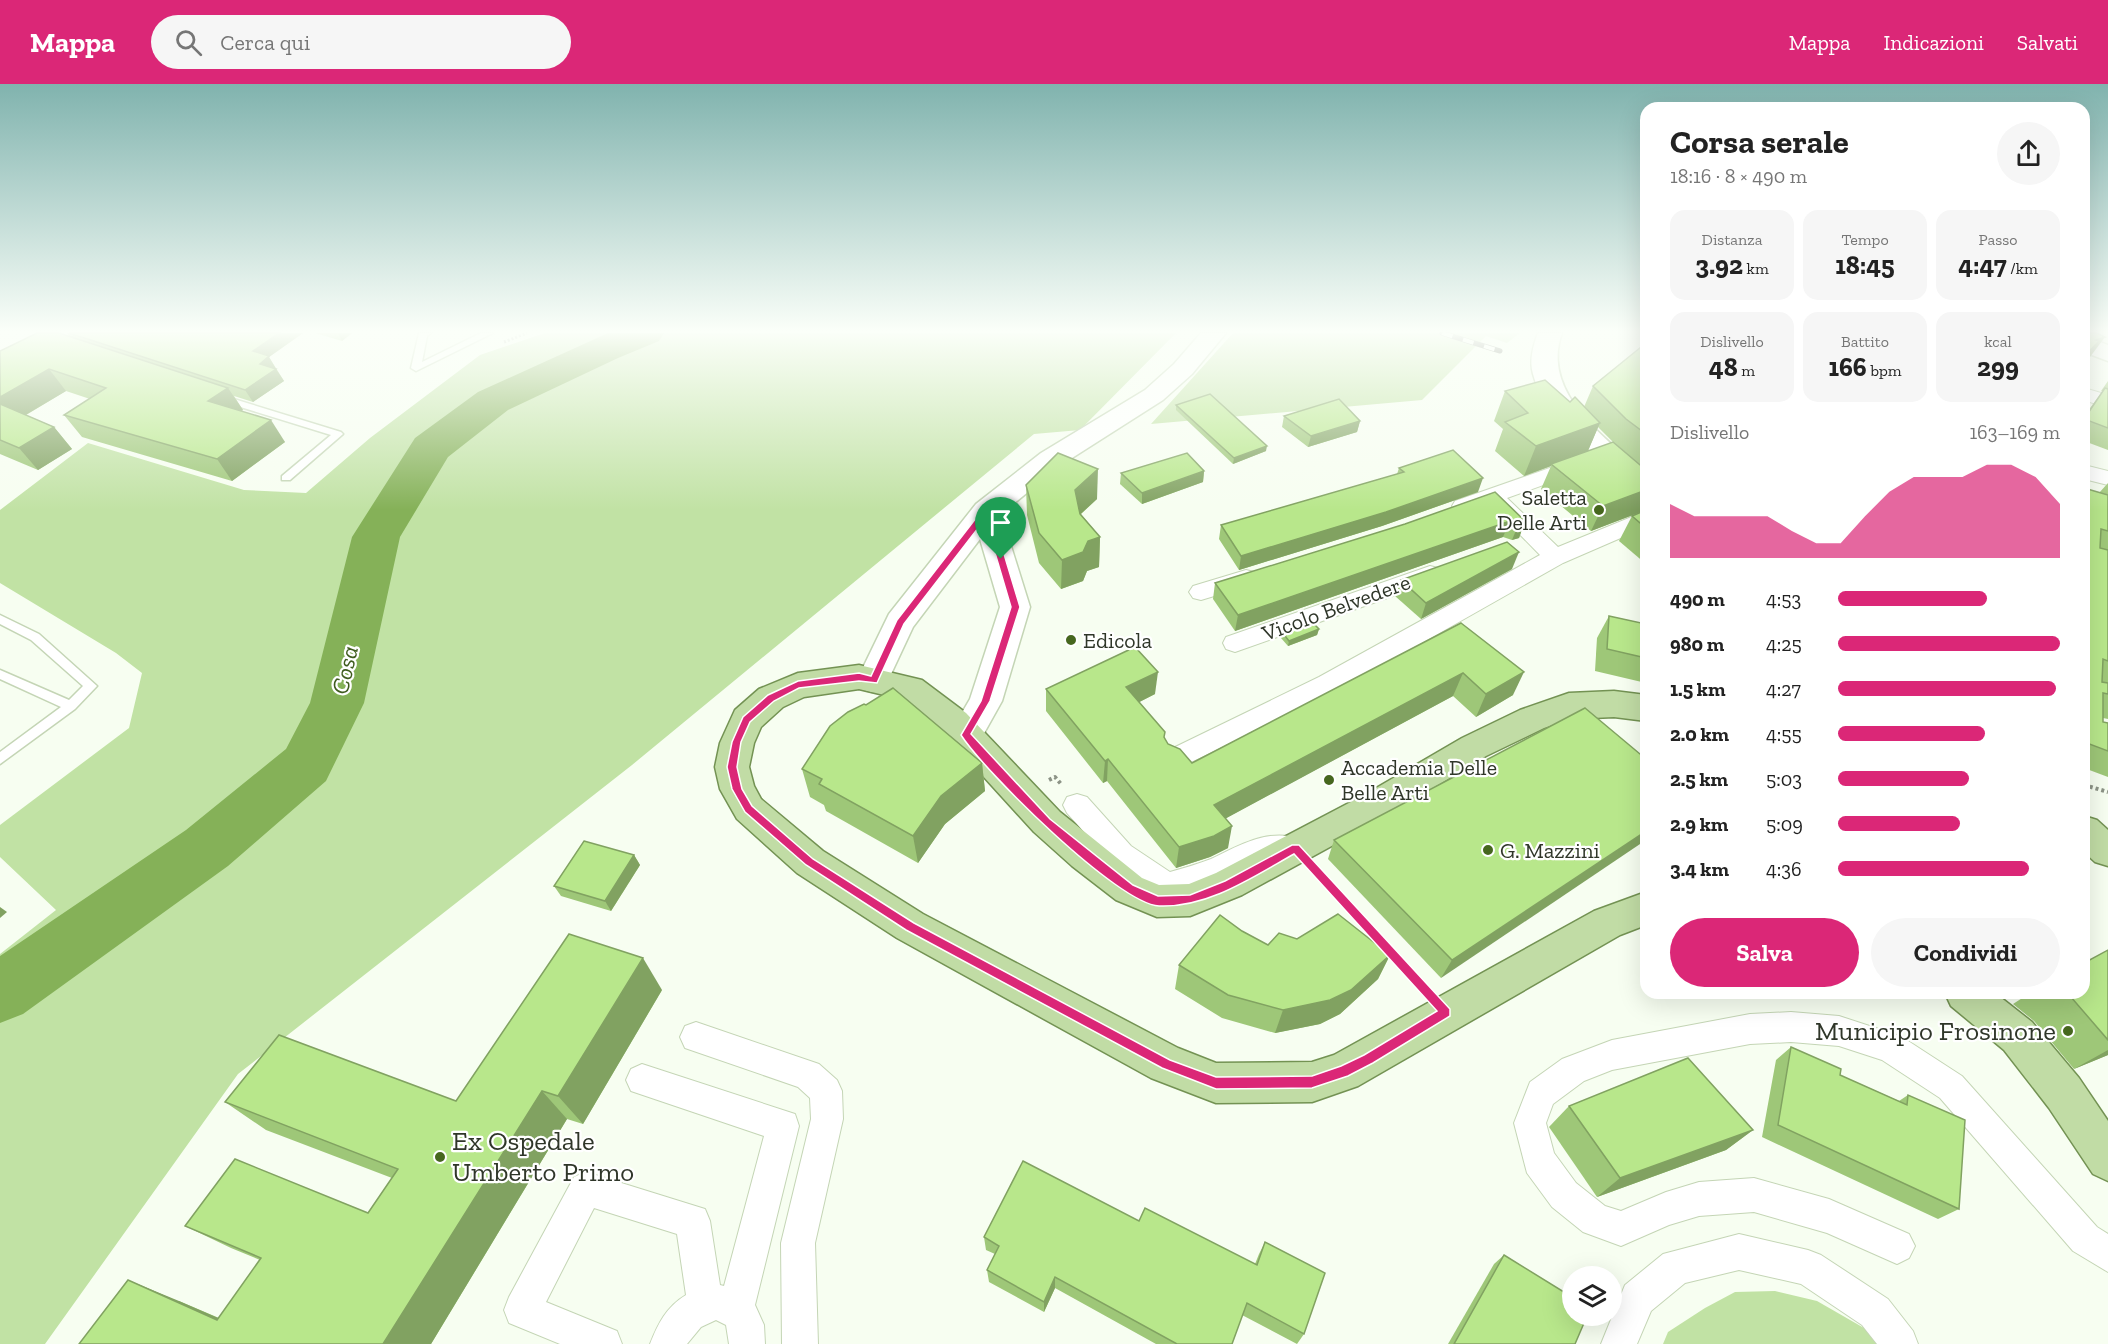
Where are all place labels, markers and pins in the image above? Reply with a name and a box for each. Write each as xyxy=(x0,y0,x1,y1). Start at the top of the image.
place label: Saletta Delle Arti xyxy=(1497,484,1587,536)
pin xyxy=(975,497,1026,559)
marker: Saletta Delle Arti xyxy=(1592,503,1606,517)
place label: Edicola xyxy=(1083,627,1152,654)
marker: Edicola xyxy=(1064,633,1078,647)
place label: Accademia Delle Belle Arti xyxy=(1341,754,1497,806)
marker: Accademia Delle Belle Arti xyxy=(1322,773,1336,787)
place label: G. Mazzini xyxy=(1500,837,1600,864)
marker: G. Mazzini xyxy=(1481,843,1495,857)
place label: Municipio Frosinone xyxy=(1815,1015,2056,1047)
marker: Municipio Frosinone xyxy=(2061,1024,2075,1038)
place label: Ex Ospedale Umberto Primo xyxy=(452,1125,634,1188)
marker: Ex Ospedale Umberto Primo xyxy=(433,1150,447,1164)

